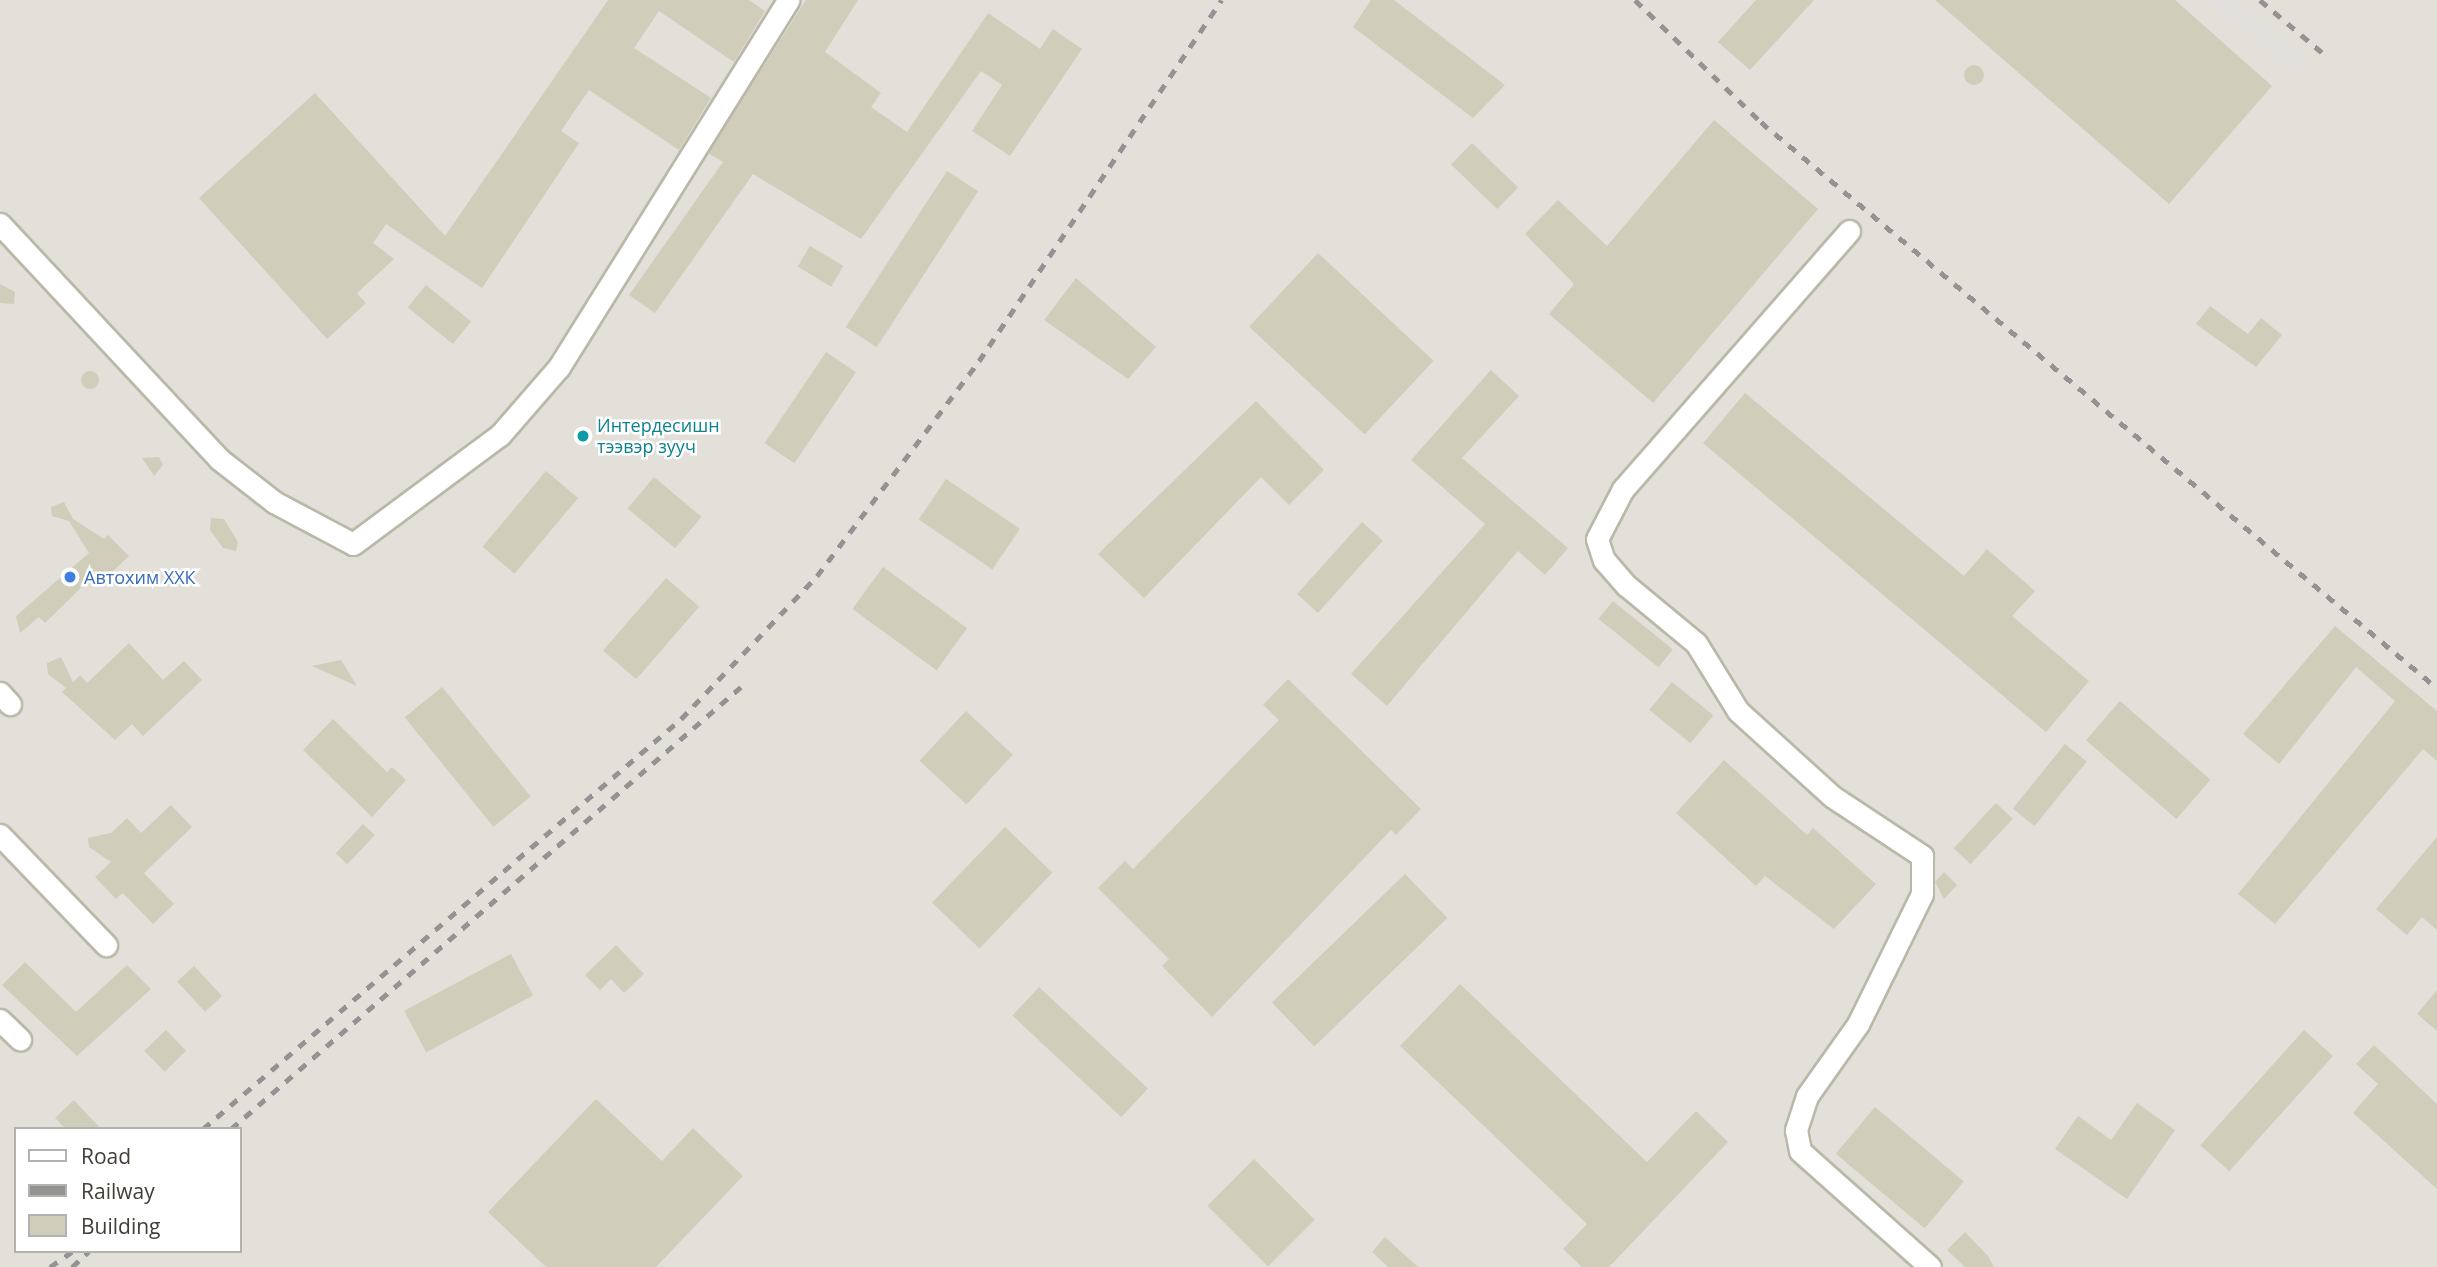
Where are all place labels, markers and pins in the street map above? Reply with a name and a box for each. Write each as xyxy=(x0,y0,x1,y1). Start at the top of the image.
place label: Интердесишн тээвэр зууч xyxy=(597,415,720,458)
marker: Интердесишн тээвэр зууч xyxy=(575,428,591,444)
place label: Автохим ХХК xyxy=(84,566,196,588)
marker: Автохим ХХК xyxy=(62,569,78,585)

